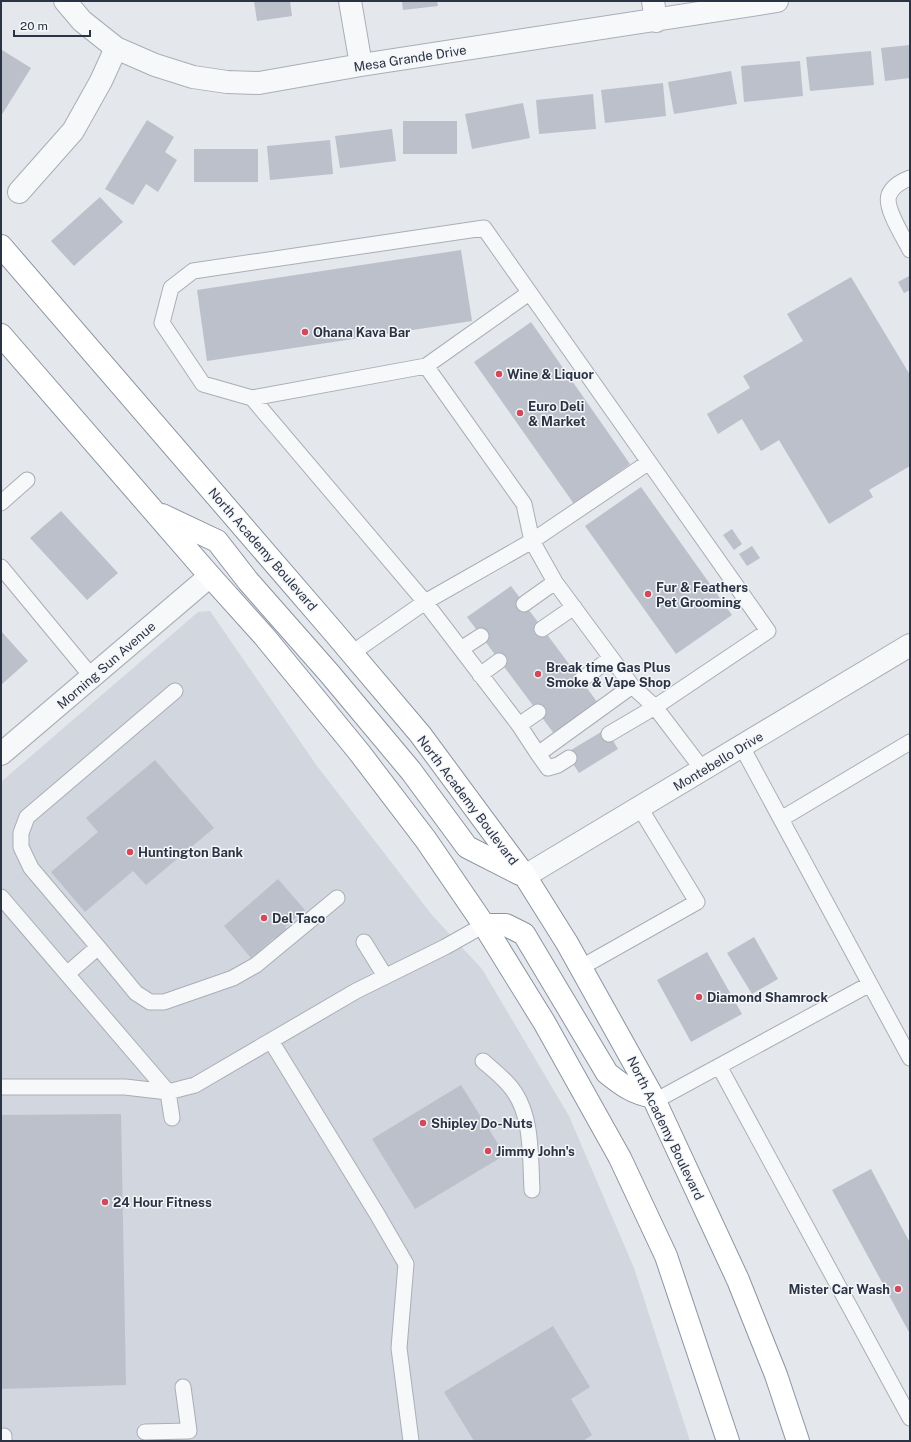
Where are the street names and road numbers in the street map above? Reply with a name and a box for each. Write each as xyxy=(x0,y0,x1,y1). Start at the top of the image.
street label: Mesa Grande Drive xyxy=(353,42,468,75)
street label: North Academy Boulevard xyxy=(205,485,320,614)
street label: Morning Sun Avenue xyxy=(54,619,158,712)
street label: Montebello Drive xyxy=(671,729,766,794)
street label: North Academy Boulevard xyxy=(414,733,521,868)
street label: North Academy Boulevard xyxy=(624,1054,707,1203)

